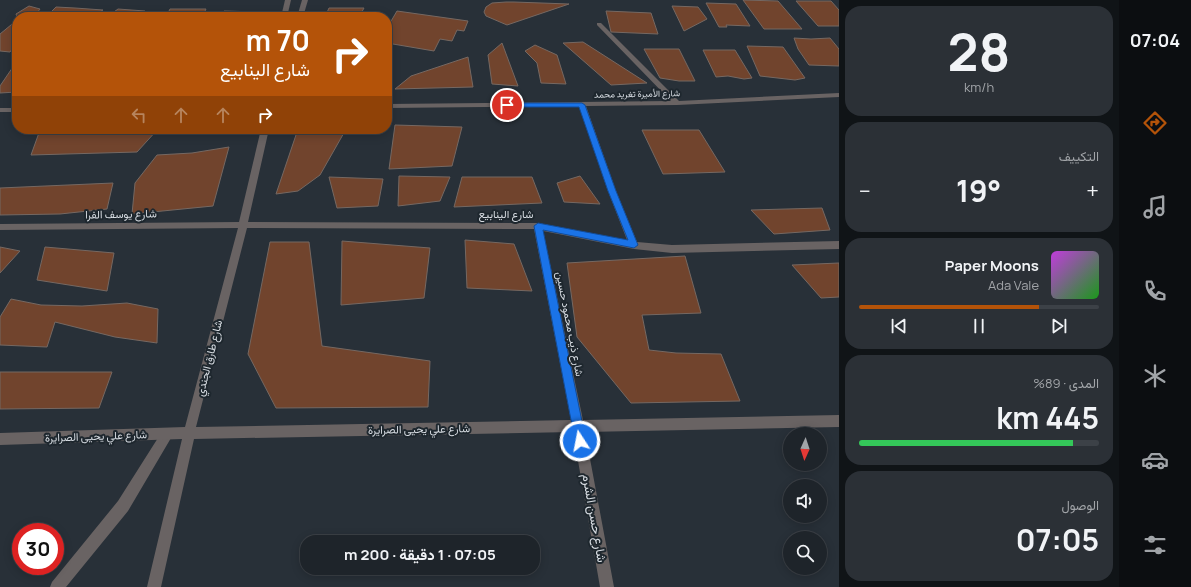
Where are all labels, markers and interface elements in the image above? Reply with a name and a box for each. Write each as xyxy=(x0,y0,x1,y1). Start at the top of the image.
text: 28 xyxy=(948,16,1010,87)
text: 70 m xyxy=(246,21,310,59)
icon: right xyxy=(324,28,376,80)
text: 07:04 xyxy=(1130,28,1180,52)
text: شارع الينابيع xyxy=(220,57,310,81)
text: km/h xyxy=(964,78,994,96)
street label: شارع الأميرة تغريد محمد xyxy=(594,86,680,101)
pin xyxy=(490,88,524,122)
icon: arrive xyxy=(496,94,518,116)
icon: left xyxy=(128,104,150,126)
icon: ahead xyxy=(170,104,192,126)
icon: ahead xyxy=(212,104,234,126)
icon: right xyxy=(254,104,276,126)
icon: directions xyxy=(1141,109,1169,137)
text: التكييف xyxy=(1059,147,1099,165)
text: 19° xyxy=(956,170,1001,211)
text: − xyxy=(859,176,871,206)
text: + xyxy=(1086,176,1099,206)
icon: music xyxy=(1141,193,1169,221)
street label: شارع يوسف الفرا xyxy=(85,205,157,223)
street label: شارع الينابيع xyxy=(478,206,534,222)
text: Paper Moons xyxy=(945,255,1039,276)
street label: شارع ذيب محمود حسين xyxy=(552,270,588,378)
text: Ada Vale xyxy=(988,276,1039,294)
icon: phone xyxy=(1141,277,1169,305)
icon: previous xyxy=(888,315,910,337)
icon: pause xyxy=(968,315,990,337)
icon: next xyxy=(1048,315,1070,337)
street label: شارع طارق الجندي xyxy=(192,318,228,398)
icon: climate xyxy=(1141,362,1169,390)
text: المدى · 89% xyxy=(1033,374,1099,392)
text: 445 km xyxy=(996,397,1099,438)
street label: شارع علي يحيى الصرايرة xyxy=(368,420,471,440)
position arrow xyxy=(559,420,601,462)
street label: شارع علي يحيى الصرايرة xyxy=(45,426,148,448)
north arrow xyxy=(783,427,827,471)
map controls xyxy=(783,427,827,575)
icon: car xyxy=(1141,446,1169,474)
street label: شارع حسن الشرم xyxy=(577,472,612,564)
button: sound xyxy=(783,479,827,523)
text: الوصول xyxy=(1061,496,1099,514)
text: 07:05 xyxy=(1016,519,1099,560)
speed limit sign: 30 xyxy=(12,523,64,575)
button: search xyxy=(783,531,827,575)
icon: filters xyxy=(1141,531,1169,559)
text: 07:05 · 1 دقيقة · 200 m xyxy=(344,544,496,565)

